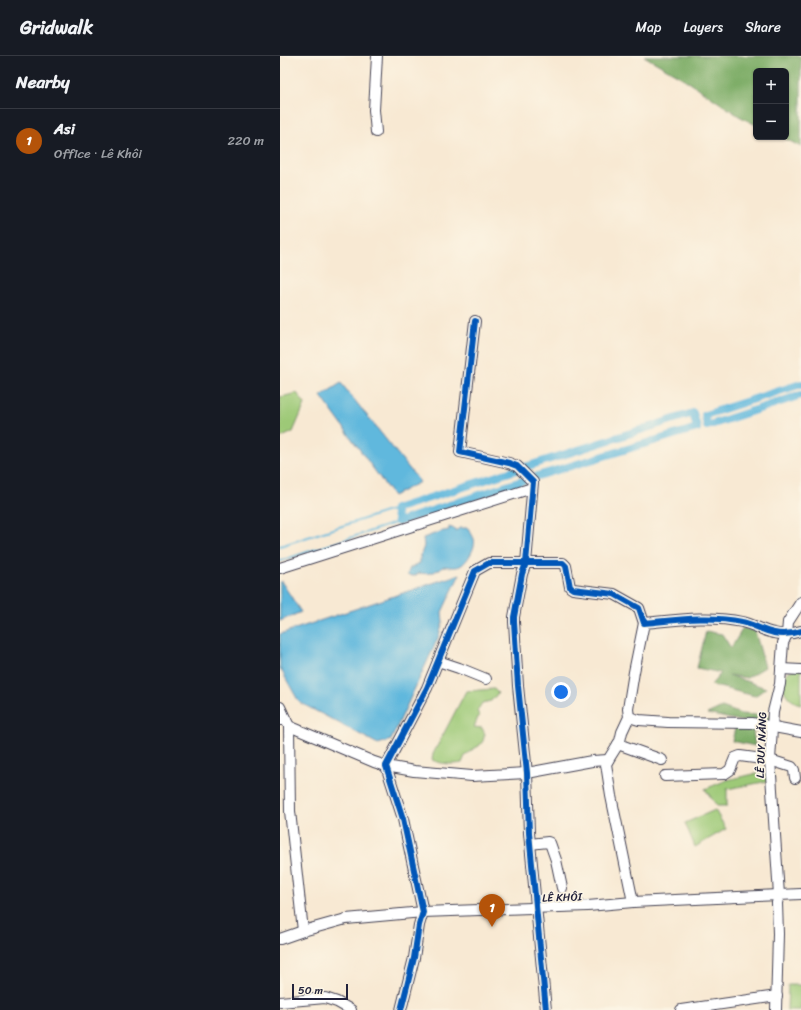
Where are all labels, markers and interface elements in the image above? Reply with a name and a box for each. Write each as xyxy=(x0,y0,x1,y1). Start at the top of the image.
text: Gridwalk xyxy=(20,11,93,44)
text: Map xyxy=(636,15,661,40)
text: Layers xyxy=(683,15,723,40)
text: Share xyxy=(745,15,781,40)
text: Nearby xyxy=(16,67,70,97)
map controls xyxy=(753,68,789,140)
button: + xyxy=(753,68,789,104)
button: − xyxy=(753,104,789,140)
text: Asi xyxy=(54,116,75,142)
text: 1 xyxy=(26,129,32,152)
text: 220 m xyxy=(227,129,264,152)
text: Office · Lê Khôi xyxy=(54,142,142,165)
your location xyxy=(551,682,571,702)
street label: LÊ DUY NĂNG xyxy=(751,711,772,778)
street label: LÊ KHÔI xyxy=(542,887,583,908)
pin: 1 xyxy=(479,894,505,927)
text: 50 m xyxy=(298,981,323,1000)
scale bar xyxy=(292,982,348,1001)

